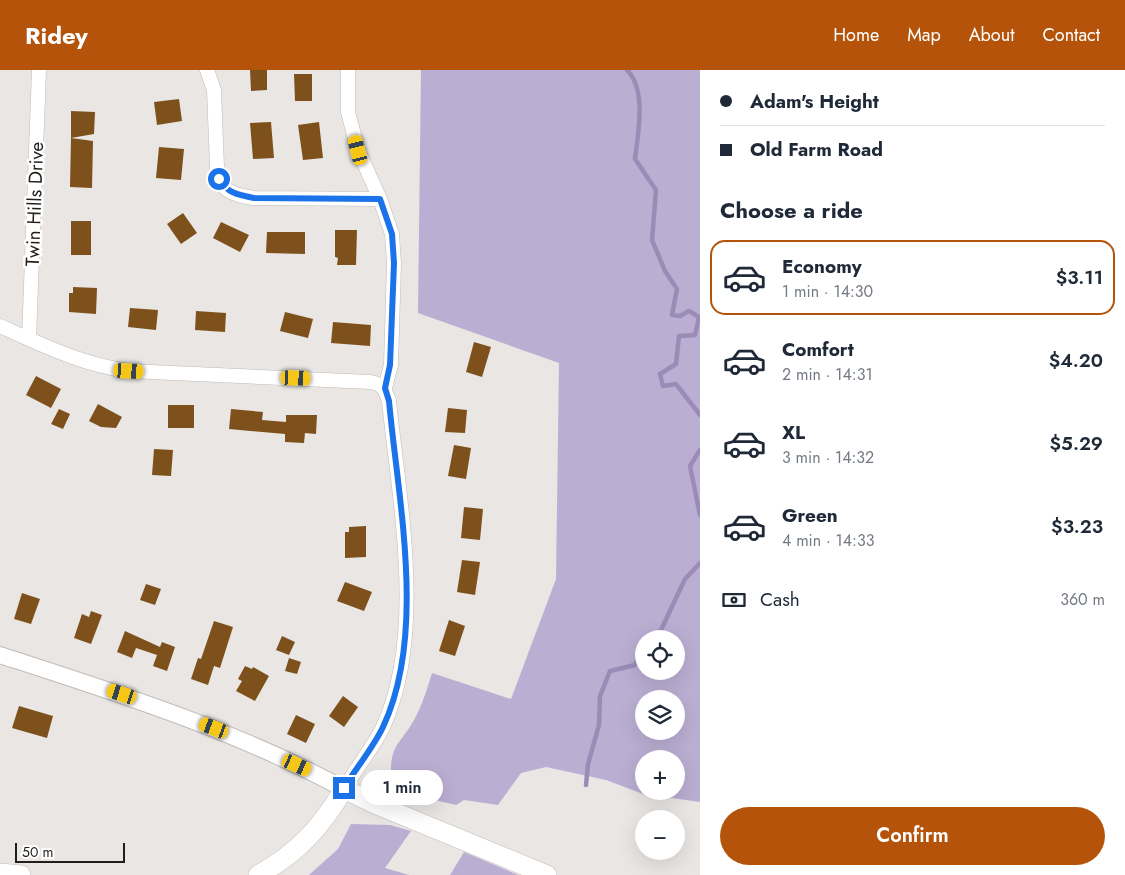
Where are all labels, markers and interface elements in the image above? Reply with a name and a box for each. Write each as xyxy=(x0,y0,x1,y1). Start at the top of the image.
text: Ridey xyxy=(25,18,88,53)
text: Home xyxy=(833,22,879,48)
text: Map xyxy=(907,22,941,48)
text: About xyxy=(969,22,1014,48)
text: Contact xyxy=(1042,22,1100,48)
text: Adam's Height xyxy=(750,88,879,115)
car xyxy=(347,134,368,166)
text: Old Farm Road xyxy=(750,136,883,163)
street label: Twin Hills Drive xyxy=(19,141,50,267)
route start xyxy=(208,168,230,190)
text: Choose a ride xyxy=(720,194,863,226)
text: Economy xyxy=(782,253,862,280)
icon: car xyxy=(722,255,767,300)
text: $3.11 xyxy=(1056,264,1103,291)
text: 1 min · 14:30 xyxy=(782,280,873,303)
text: Comfort xyxy=(782,336,854,363)
icon: car xyxy=(722,338,767,383)
text: $4.20 xyxy=(1049,347,1103,374)
car xyxy=(113,363,144,379)
text: 2 min · 14:31 xyxy=(782,363,873,386)
car xyxy=(280,370,311,386)
text: XL xyxy=(782,419,805,446)
icon: car xyxy=(722,421,767,466)
text: $5.29 xyxy=(1050,430,1103,457)
text: 3 min · 14:32 xyxy=(782,446,874,469)
text: Green xyxy=(782,502,838,529)
icon: car xyxy=(722,504,767,549)
text: $3.23 xyxy=(1051,513,1103,540)
text: 4 min · 14:33 xyxy=(782,529,874,552)
icon: cash xyxy=(720,586,748,614)
text: Cash xyxy=(760,586,800,613)
text: 360 m xyxy=(1060,588,1105,611)
map controls xyxy=(635,630,685,860)
button: locate xyxy=(635,630,685,680)
car xyxy=(105,682,138,706)
button: layers xyxy=(635,690,685,740)
car xyxy=(197,716,230,740)
button: + xyxy=(635,750,685,800)
car xyxy=(280,752,313,778)
callout: 1 min xyxy=(362,770,444,806)
text: 1 min xyxy=(383,776,421,799)
route end xyxy=(333,777,355,799)
button: Confirm xyxy=(720,807,1105,865)
button: − xyxy=(635,810,685,860)
scale bar xyxy=(15,840,125,863)
text: 50 m xyxy=(22,842,53,862)

